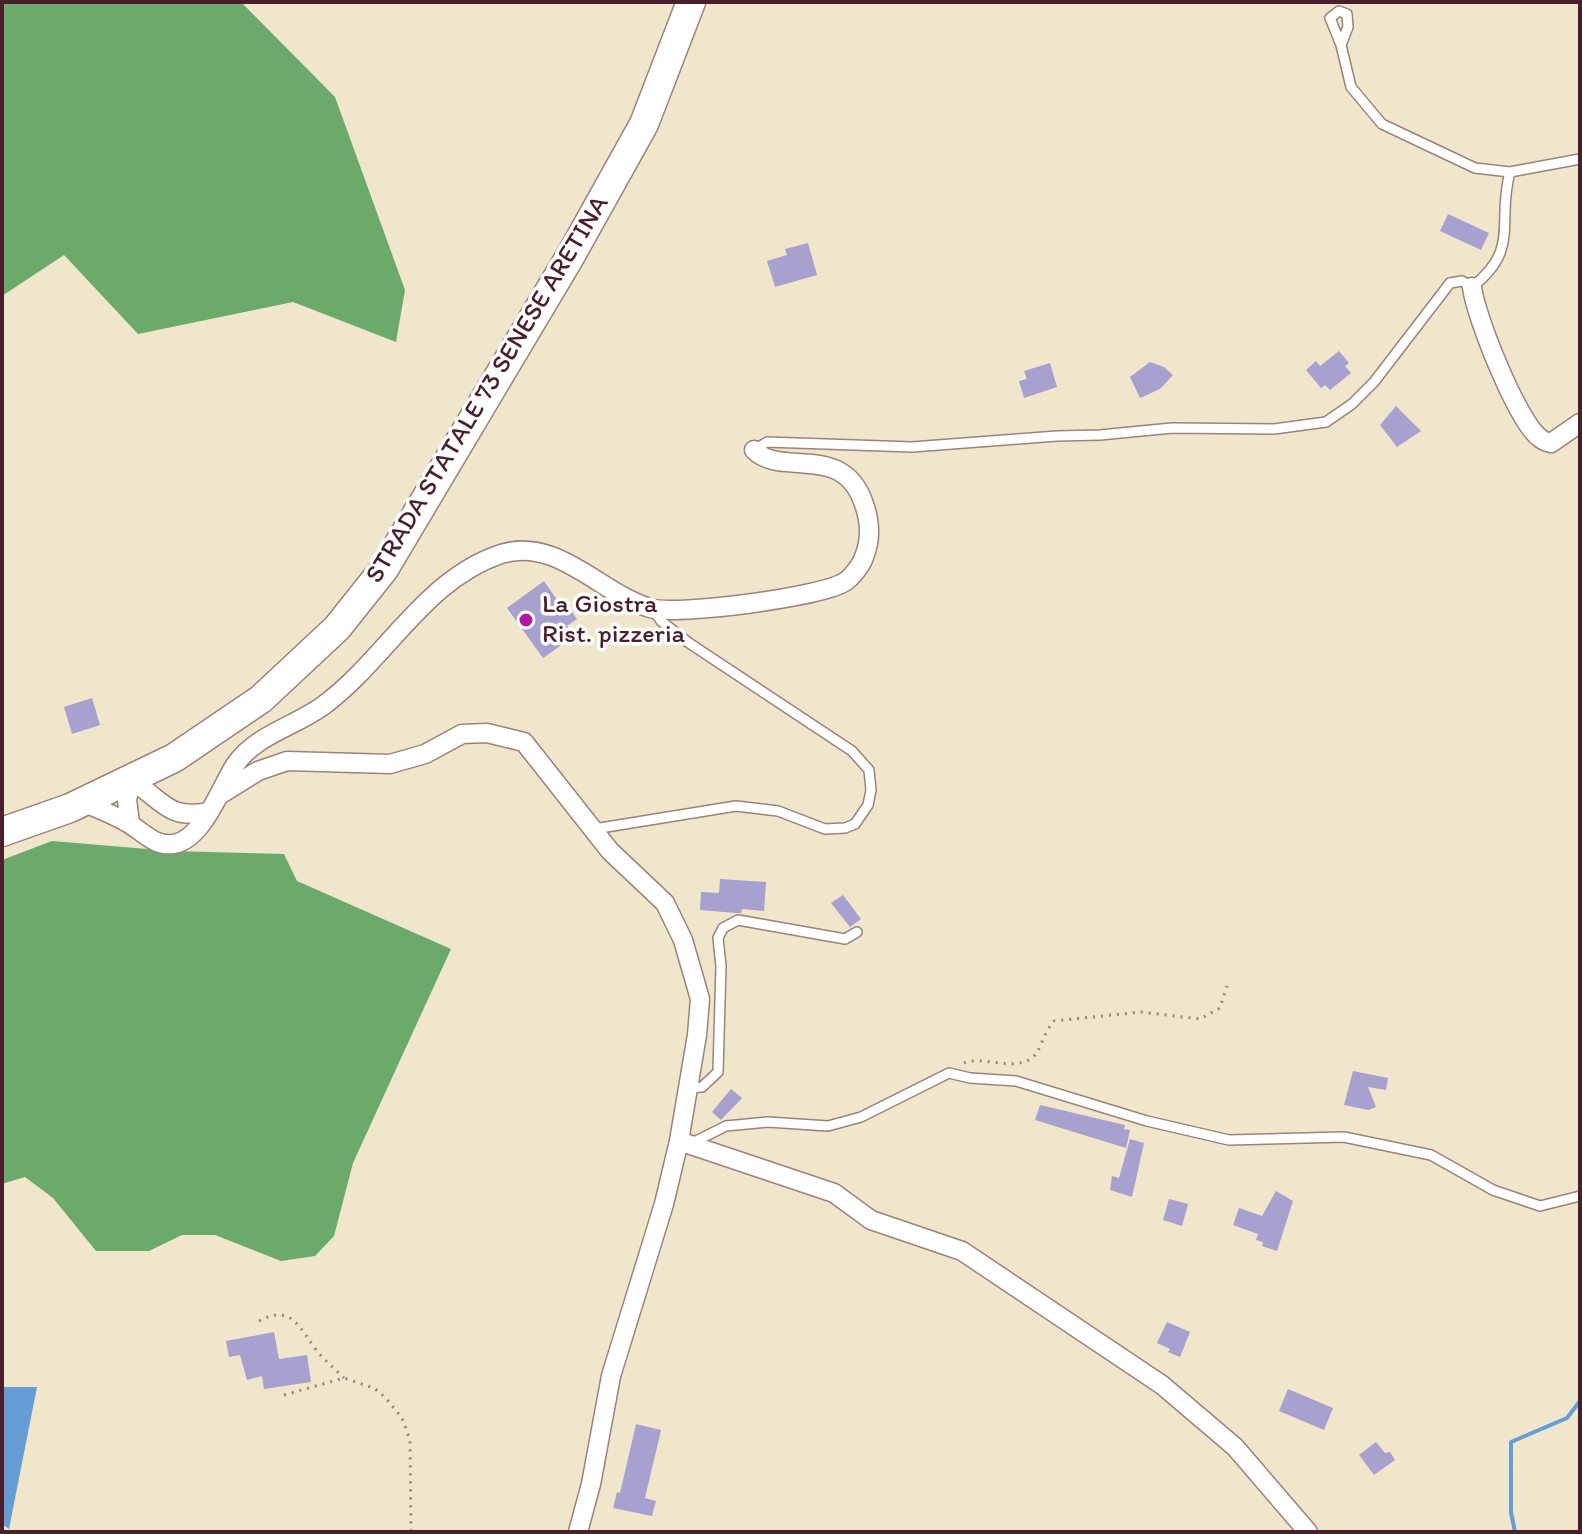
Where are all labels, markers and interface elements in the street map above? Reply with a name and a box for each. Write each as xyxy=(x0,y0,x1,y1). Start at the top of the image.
street label: STRADA STATALE 73 SENESE ARETINA xyxy=(360,191,616,589)
place label: La Giostra Rist. pizzeria xyxy=(542,589,685,650)
marker: La Giostra Rist. pizzeria xyxy=(517,611,535,629)

